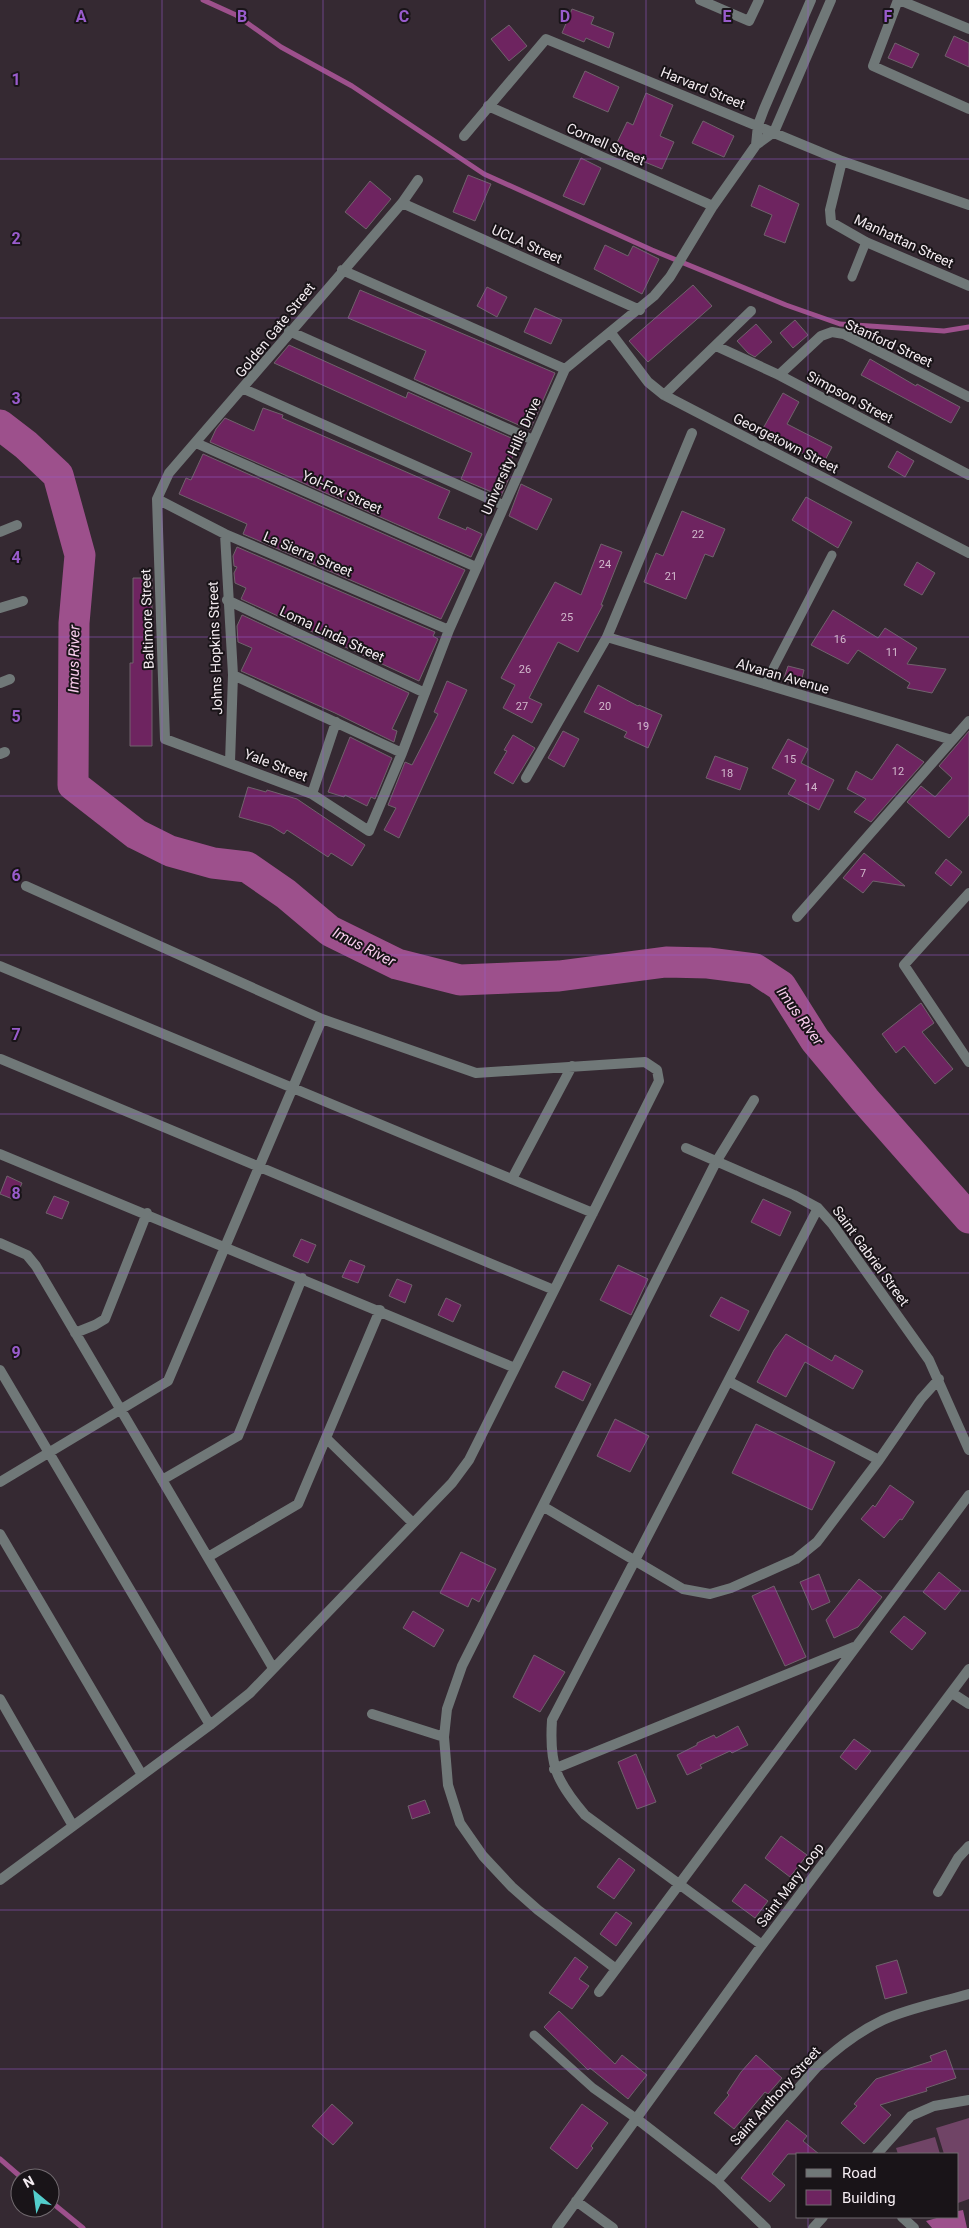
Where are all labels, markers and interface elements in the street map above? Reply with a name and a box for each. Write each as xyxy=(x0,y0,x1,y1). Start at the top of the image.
text: A xyxy=(76,7,87,26)
text: B xyxy=(237,7,247,26)
text: C xyxy=(399,7,409,26)
text: D xyxy=(560,7,570,26)
text: E xyxy=(723,7,732,26)
text: F xyxy=(884,7,893,26)
street label: Harvard Street xyxy=(658,64,748,112)
text: 1 xyxy=(11,70,21,89)
street label: Cornell Street xyxy=(564,120,648,169)
street label: Manhattan Street xyxy=(852,211,957,271)
street label: UCLA Street xyxy=(489,221,565,267)
text: 2 xyxy=(11,229,21,248)
street label: Golden Gate Street xyxy=(232,279,318,381)
street label: Stanford Street xyxy=(843,316,935,370)
street label: Simpson Street xyxy=(804,368,896,427)
text: 3 xyxy=(11,389,21,408)
street label: University Hills Drive xyxy=(478,395,544,517)
street label: Georgetown Street xyxy=(731,410,842,477)
street label: Yol-Fox Street xyxy=(299,467,385,517)
street label: La Sierra Street xyxy=(261,528,355,580)
house number: 22 xyxy=(692,528,704,541)
text: 4 xyxy=(11,548,21,567)
house number: 24 xyxy=(599,558,611,571)
street label: Baltimore Street xyxy=(137,568,157,669)
house number: 21 xyxy=(665,570,677,583)
street label: Johns Hopkins Street xyxy=(205,581,225,715)
street label: Loma Linda Street xyxy=(277,603,387,665)
house number: 25 xyxy=(561,611,573,624)
water label: Imus River xyxy=(64,624,84,693)
house number: 16 xyxy=(834,633,846,646)
house number: 11 xyxy=(886,646,898,659)
street label: Alvaran Avenue xyxy=(735,655,831,697)
house number: 26 xyxy=(519,663,531,676)
house number: 27 xyxy=(516,700,528,713)
house number: 20 xyxy=(599,700,611,713)
text: 5 xyxy=(11,707,21,726)
house number: 19 xyxy=(637,720,649,733)
street label: Yale Street xyxy=(242,746,310,785)
house number: 15 xyxy=(784,753,796,766)
house number: 12 xyxy=(892,765,904,778)
house number: 18 xyxy=(721,767,733,780)
house number: 14 xyxy=(805,781,817,794)
text: 6 xyxy=(11,866,21,885)
house number: 7 xyxy=(860,867,866,880)
water label: Imus River xyxy=(330,924,399,971)
water label: Imus River xyxy=(773,983,828,1050)
text: 7 xyxy=(11,1025,21,1044)
text: 8 xyxy=(11,1184,21,1203)
street label: Saint Gabriel Street xyxy=(829,1203,913,1309)
text: 9 xyxy=(11,1343,21,1362)
street label: Saint Mary Loop xyxy=(753,1840,827,1930)
street label: Saint Anthony Street xyxy=(727,2043,824,2149)
legend xyxy=(796,2153,959,2218)
text: Road xyxy=(842,2164,876,2182)
north arrow xyxy=(10,2168,60,2218)
text: N xyxy=(20,2172,37,2191)
text: Building xyxy=(842,2189,896,2207)

